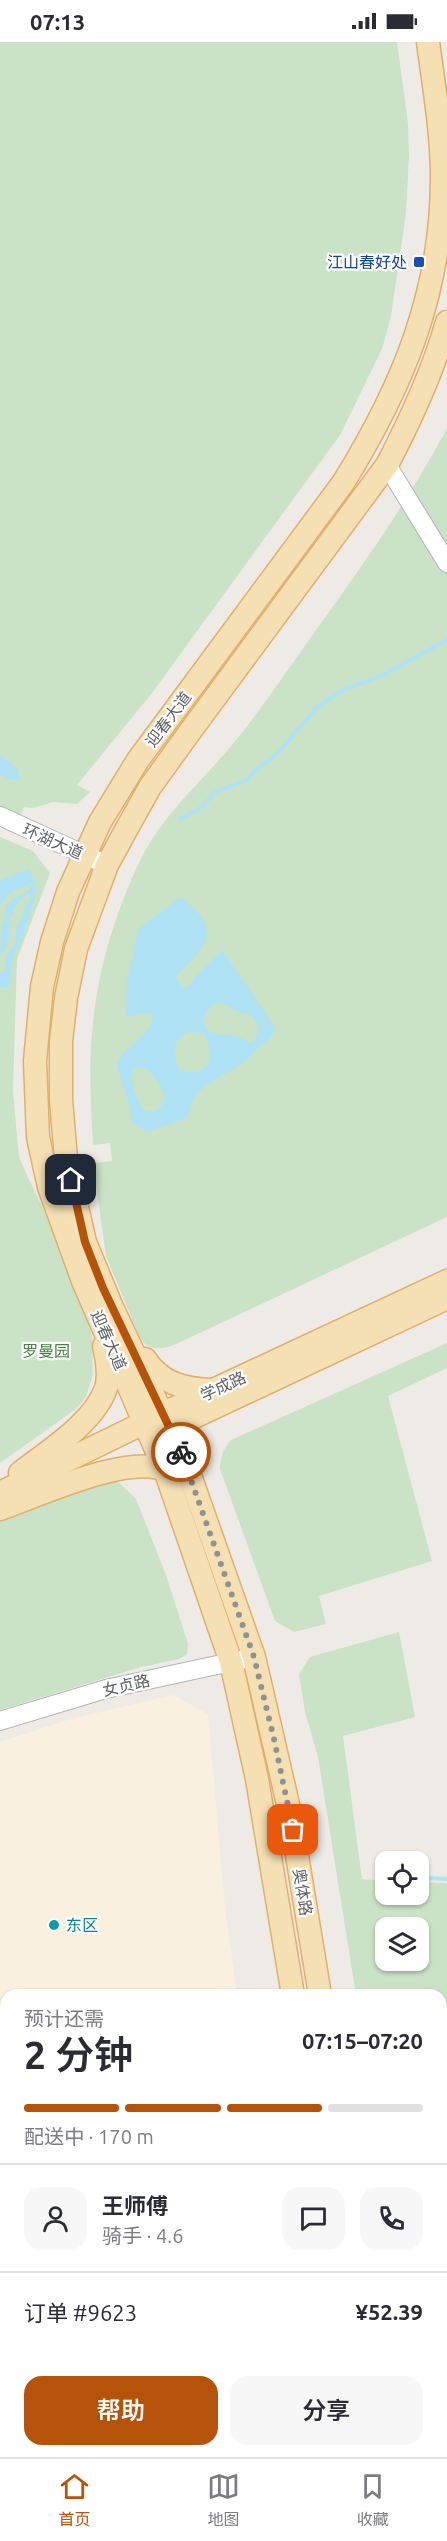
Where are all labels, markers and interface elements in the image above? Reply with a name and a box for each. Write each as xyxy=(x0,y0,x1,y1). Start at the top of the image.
text: 07:13 xyxy=(30,9,85,34)
place label: 江山春好处 xyxy=(327,253,407,271)
marker: 江山春好处 xyxy=(412,255,426,269)
street label: 迎春大道 xyxy=(142,688,194,750)
street label: 环湖大道 xyxy=(20,820,86,862)
pin xyxy=(45,1154,96,1205)
icon: home xyxy=(54,1163,87,1196)
street label: 迎春大道 xyxy=(88,1307,130,1373)
park label: 罗曼园 xyxy=(22,1342,70,1360)
street label: 学成路 xyxy=(197,1368,249,1404)
courier xyxy=(151,1422,211,1482)
icon: bike xyxy=(165,1436,198,1469)
street label: 女贞路 xyxy=(101,1671,151,1699)
pin xyxy=(267,1804,318,1855)
icon: bag xyxy=(276,1813,309,1846)
map controls xyxy=(375,1851,429,1971)
button: locate xyxy=(375,1851,429,1905)
street label: 奥体路 xyxy=(290,1867,316,1917)
place label: 东区 xyxy=(66,1916,98,1934)
button: layers xyxy=(375,1917,429,1971)
marker: 东区 xyxy=(47,1918,61,1932)
text: 预计还需 xyxy=(24,2007,104,2030)
text: 07:15–07:20 xyxy=(302,2028,423,2053)
text: 2 分钟 xyxy=(24,2033,133,2076)
text: 配送中 · 170 m xyxy=(24,2125,154,2148)
button: person xyxy=(24,2187,87,2250)
button: chat xyxy=(282,2187,345,2250)
button: phone xyxy=(360,2187,423,2250)
text: 王师傅 xyxy=(102,2193,168,2218)
text: 骑手 · 4.6 xyxy=(102,2224,184,2247)
text: ¥52.39 xyxy=(356,2299,423,2324)
text: 订单 #9623 xyxy=(24,2300,137,2325)
button: 帮助 xyxy=(24,2376,218,2445)
button: 分享 xyxy=(230,2376,423,2445)
tab: 首页 xyxy=(58,2470,91,2530)
tab: 地图 xyxy=(207,2470,240,2530)
tab: 收藏 xyxy=(356,2470,389,2530)

